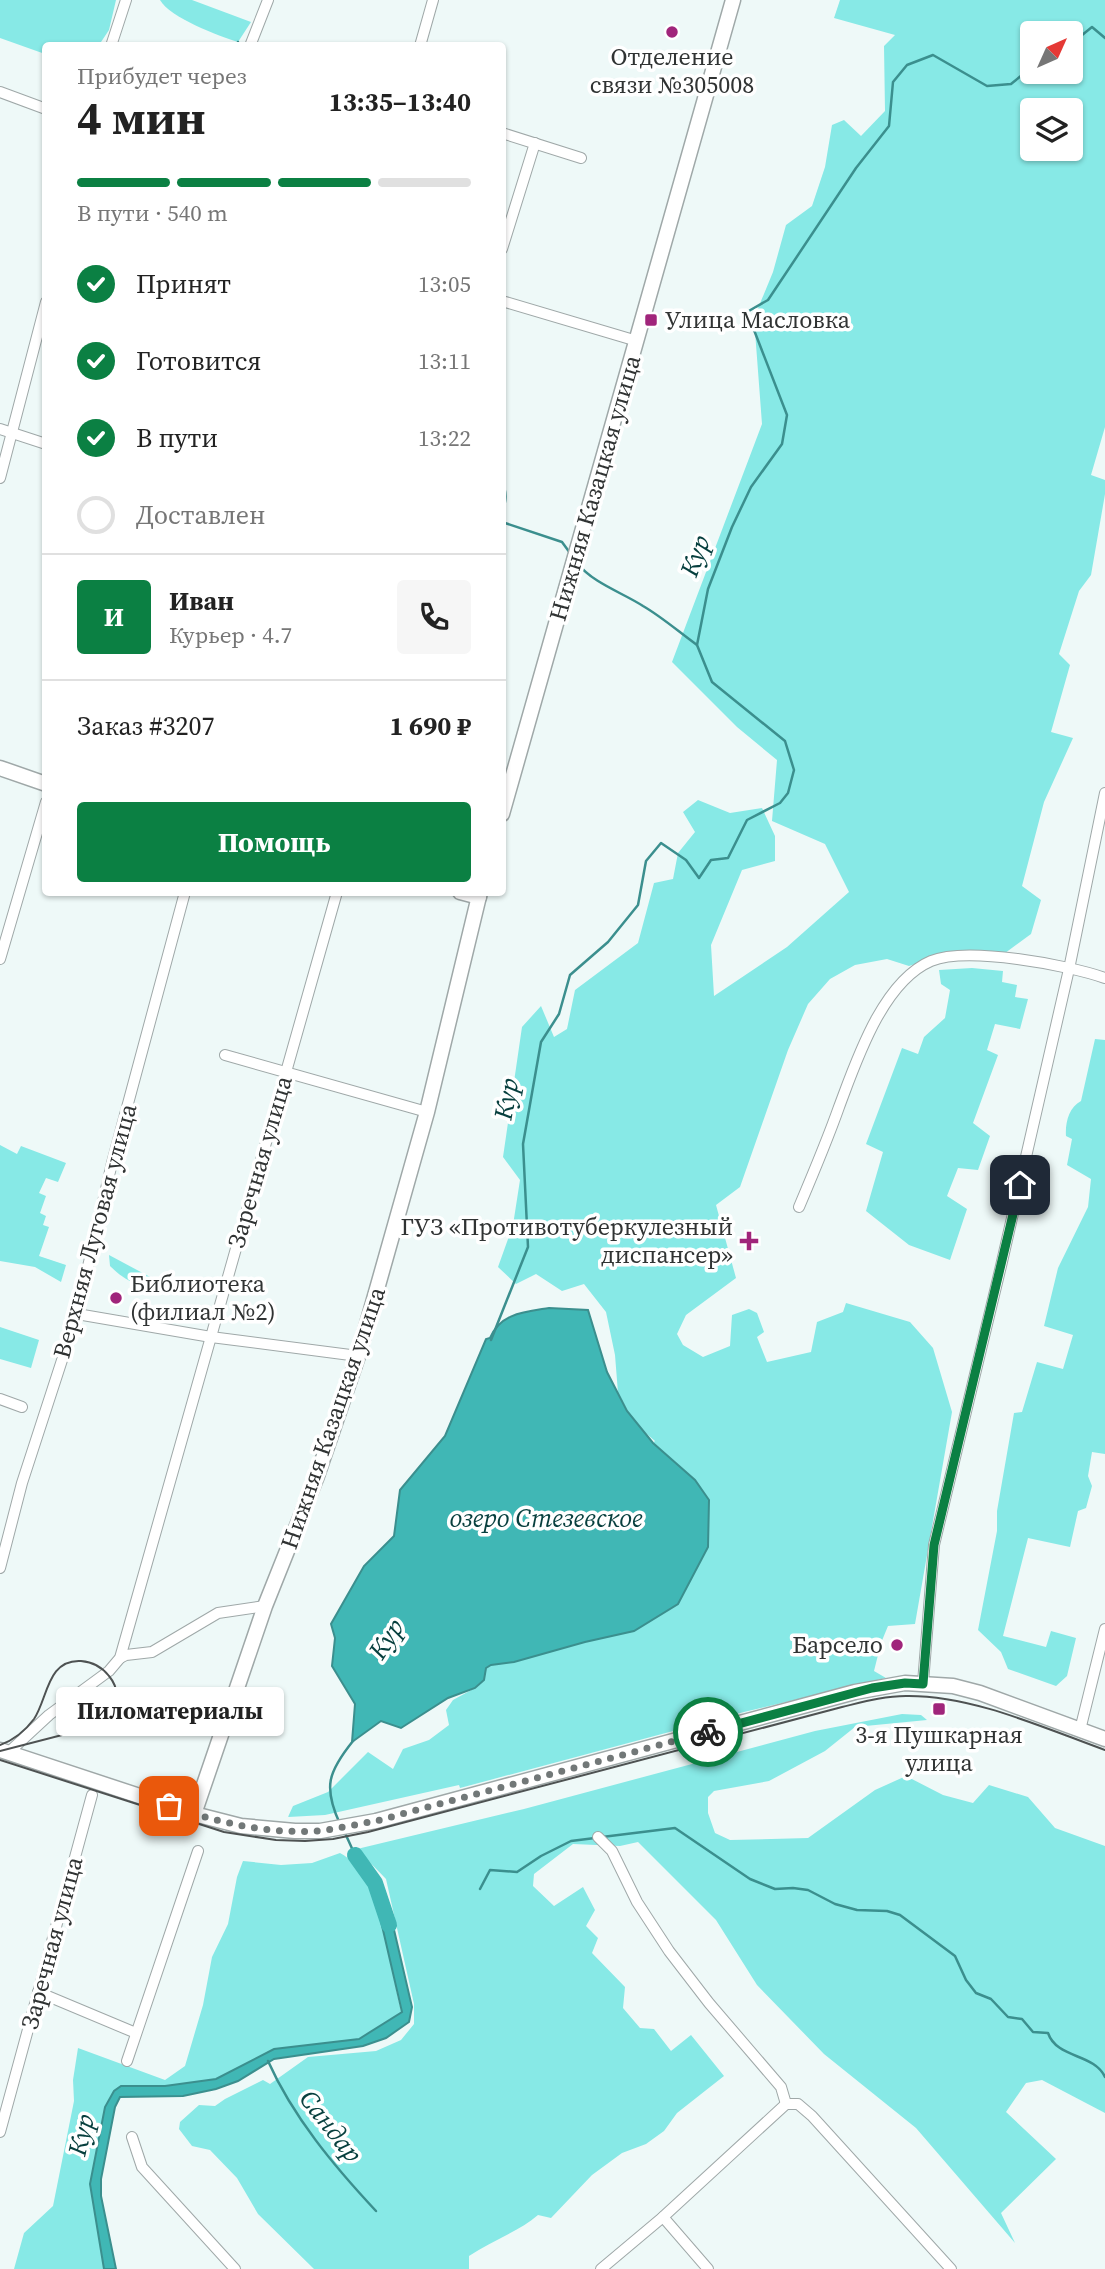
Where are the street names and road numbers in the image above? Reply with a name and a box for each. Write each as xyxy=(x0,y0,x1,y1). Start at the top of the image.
street label: Нижняя Казацкая улица xyxy=(541,350,649,625)
street label: Заречная улица xyxy=(219,1071,300,1252)
street label: Верхняя Луговая улица xyxy=(45,1099,145,1362)
street label: Нижняя Казацкая улица xyxy=(272,1282,393,1553)
street label: Заречная улица xyxy=(13,1852,91,2033)

